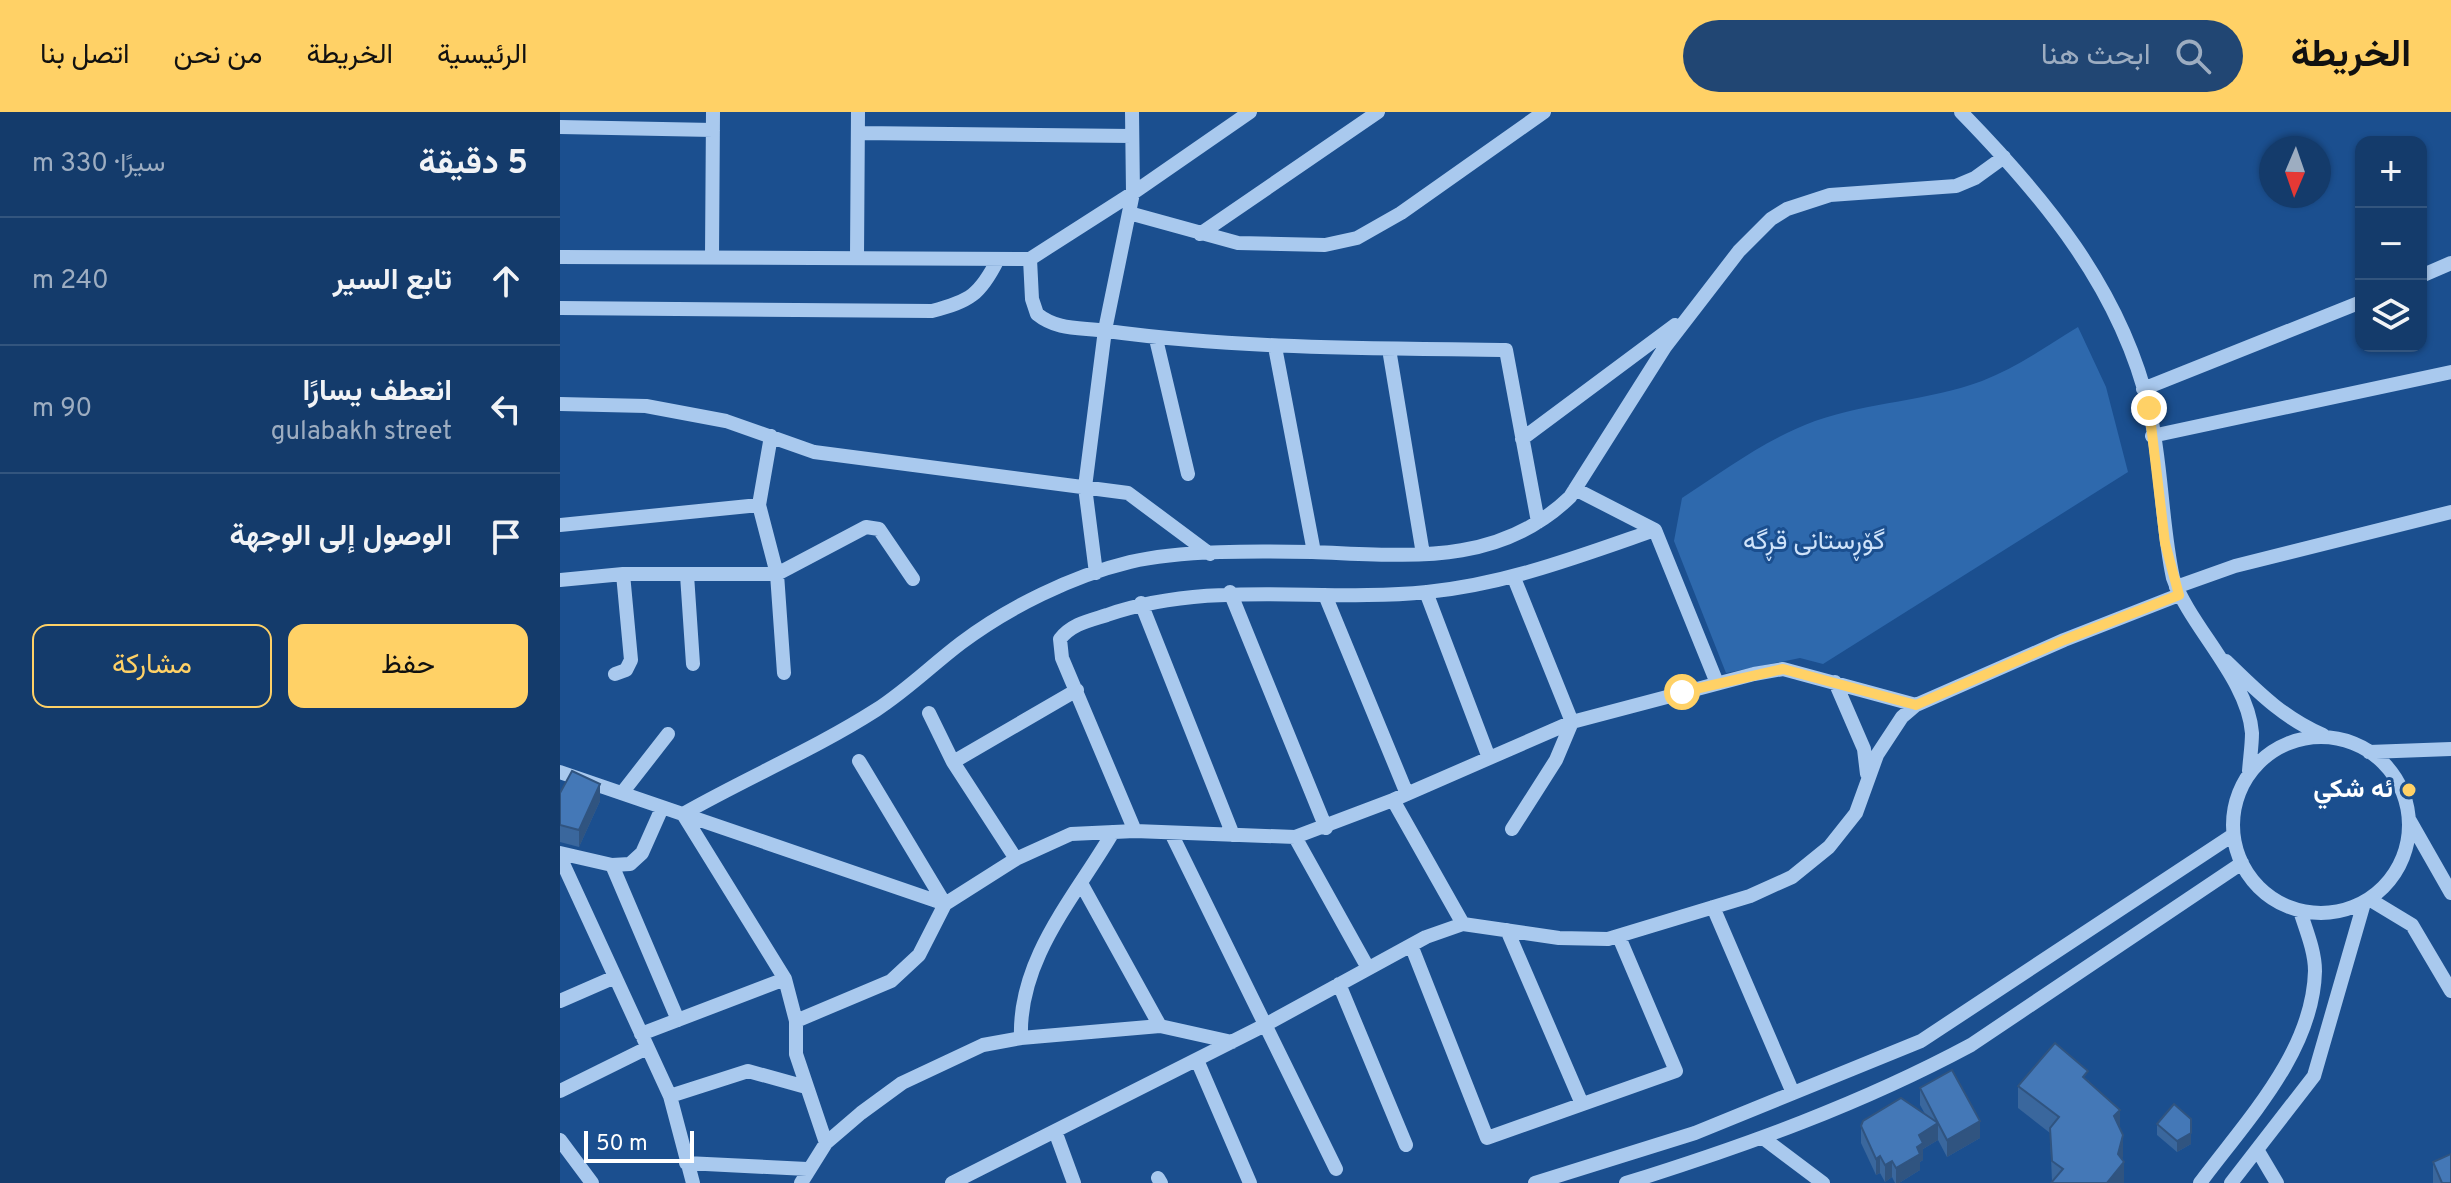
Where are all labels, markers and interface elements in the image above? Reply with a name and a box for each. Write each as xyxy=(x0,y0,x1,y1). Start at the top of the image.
search box xyxy=(1683,20,2243,92)
text: الخريطة xyxy=(2291,32,2411,81)
icon: search xyxy=(2171,34,2215,78)
text: اتصل بنا xyxy=(40,38,130,74)
text: من نحن xyxy=(174,38,262,74)
text: الخريطة xyxy=(306,38,393,74)
text: الرئيسية xyxy=(437,38,528,74)
text: ابحث هنا xyxy=(2041,38,2151,75)
north arrow xyxy=(2259,136,2331,208)
map controls xyxy=(2355,136,2427,352)
button: + xyxy=(2355,136,2427,208)
text: 5 دقيقة xyxy=(419,143,528,186)
text: سيرًا · 330 m xyxy=(32,148,165,181)
button: − xyxy=(2355,208,2427,280)
icon: ahead xyxy=(484,259,528,303)
text: تابع السير xyxy=(333,263,452,300)
text: 240 m xyxy=(32,265,109,298)
button: layers xyxy=(2355,280,2427,352)
text: انعطف يسارًا xyxy=(303,374,452,411)
icon: left xyxy=(484,387,528,431)
route end xyxy=(2131,390,2167,426)
text: 90 m xyxy=(32,393,92,426)
text: gulabakh street xyxy=(271,416,452,449)
icon: arrive xyxy=(484,515,528,559)
text: الوصول إلى الوجهة xyxy=(230,519,452,556)
park label: گۆڕستانی قڕگە xyxy=(1743,526,1885,561)
button: مشاركة xyxy=(32,624,272,708)
button: حفظ xyxy=(288,624,528,708)
route start xyxy=(1664,674,1700,710)
place label: ئه شكي xyxy=(2313,774,2393,810)
marker: ئه شكي xyxy=(2400,781,2418,799)
scale bar xyxy=(584,1127,694,1163)
text: 50 m xyxy=(596,1131,648,1158)

